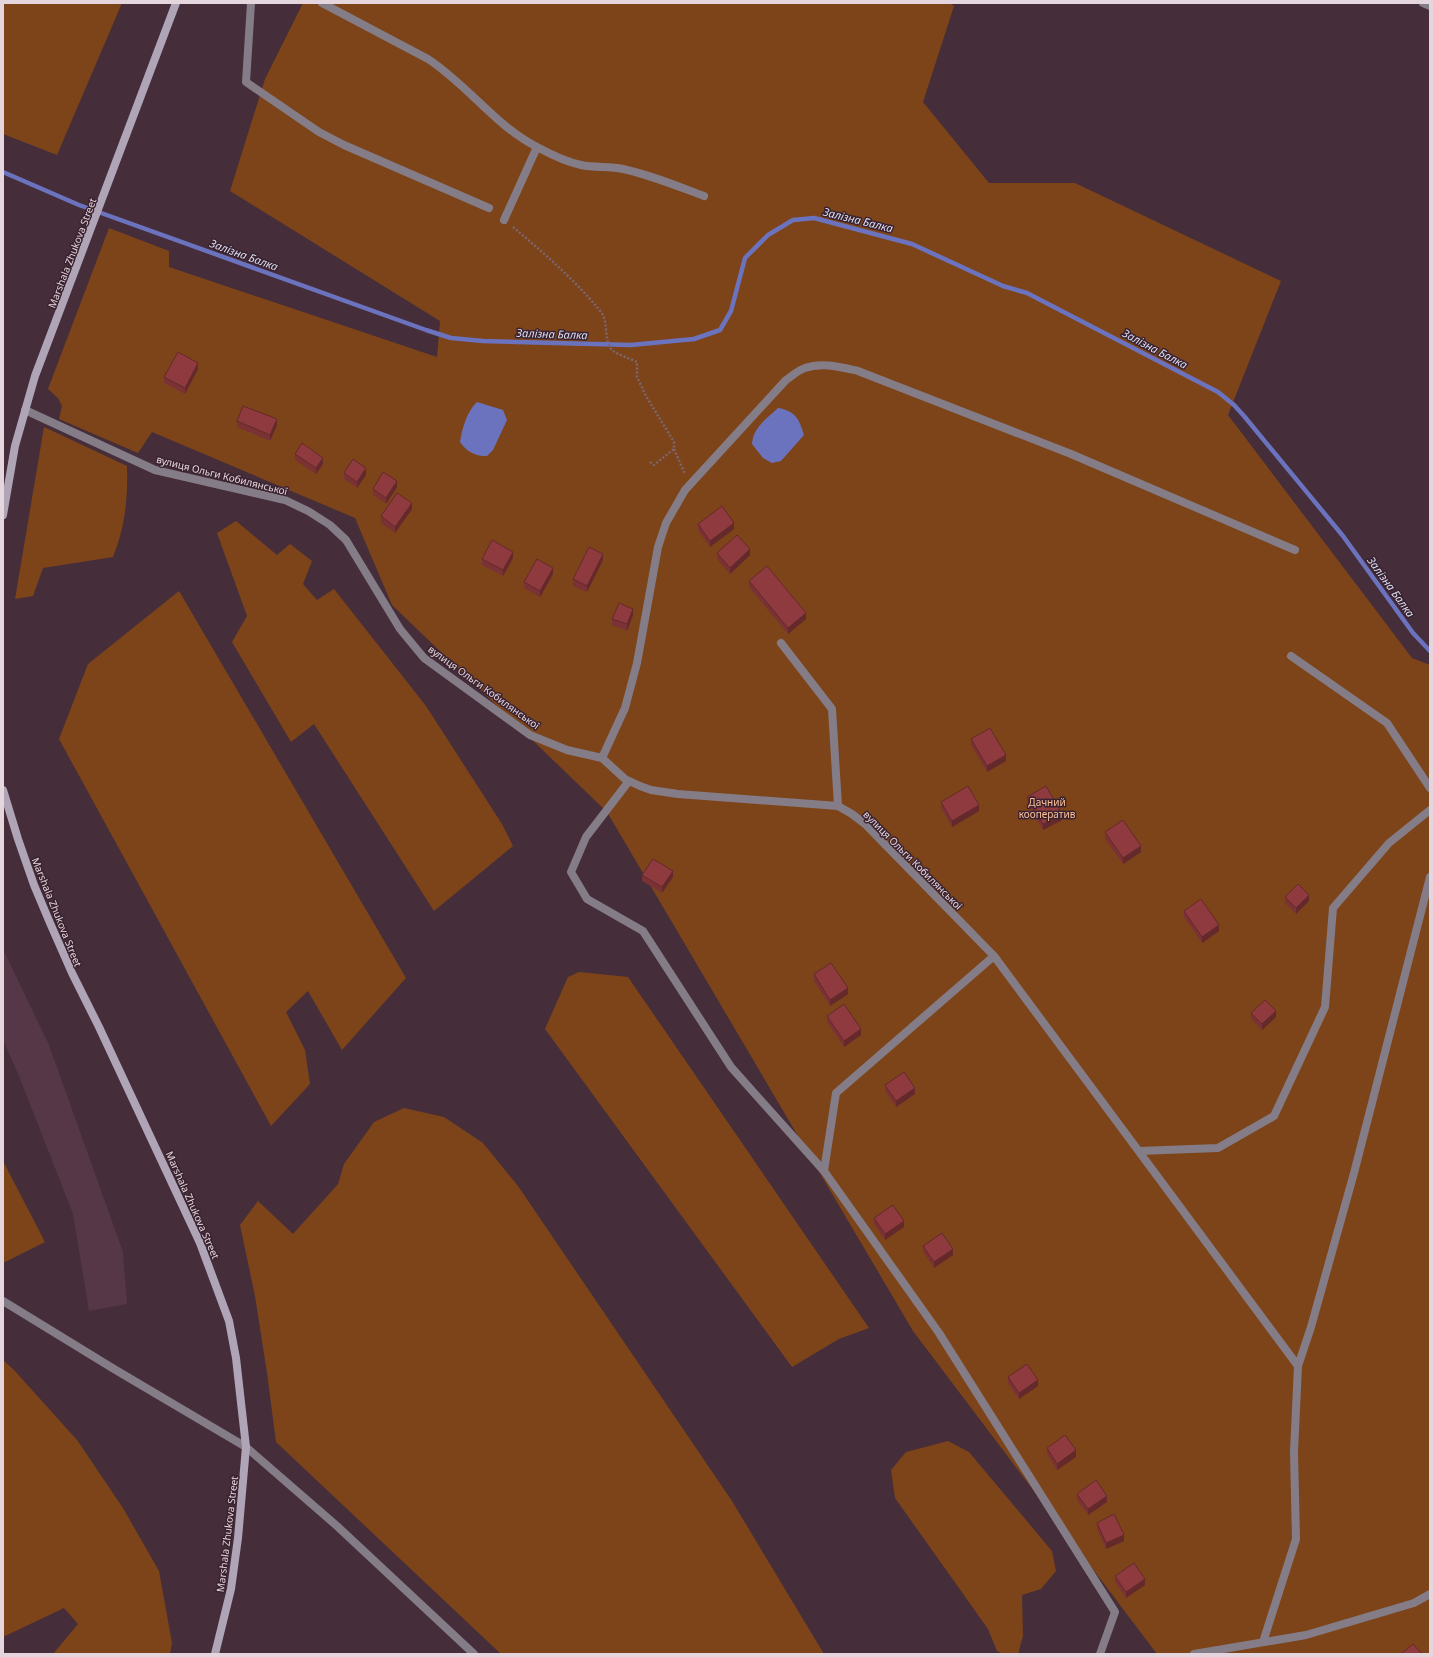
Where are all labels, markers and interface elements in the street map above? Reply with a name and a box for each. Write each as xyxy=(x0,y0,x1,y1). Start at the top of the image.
street label: Marshala Zhukova Street xyxy=(45,196,100,310)
water label: Залізна Балка xyxy=(821,203,895,235)
water label: Залізна Балка xyxy=(207,235,280,274)
water label: Залізна Балка xyxy=(515,325,588,342)
water label: Залізна Балка xyxy=(1119,325,1190,372)
street label: вулиця Ольги Кобилянської xyxy=(155,452,289,498)
water label: Залізна Балка xyxy=(1364,553,1418,620)
street label: вулиця Ольги Кобилянської xyxy=(425,642,543,732)
park label: Дачний кооператив xyxy=(1019,795,1076,821)
street label: вулиця Ольги Кобилянської xyxy=(860,807,966,913)
street label: Marshala Zhukova Street xyxy=(29,855,85,969)
street label: Marshala Zhukova Street xyxy=(163,1149,223,1261)
street label: Marshala Zhukova Street xyxy=(213,1475,241,1593)

